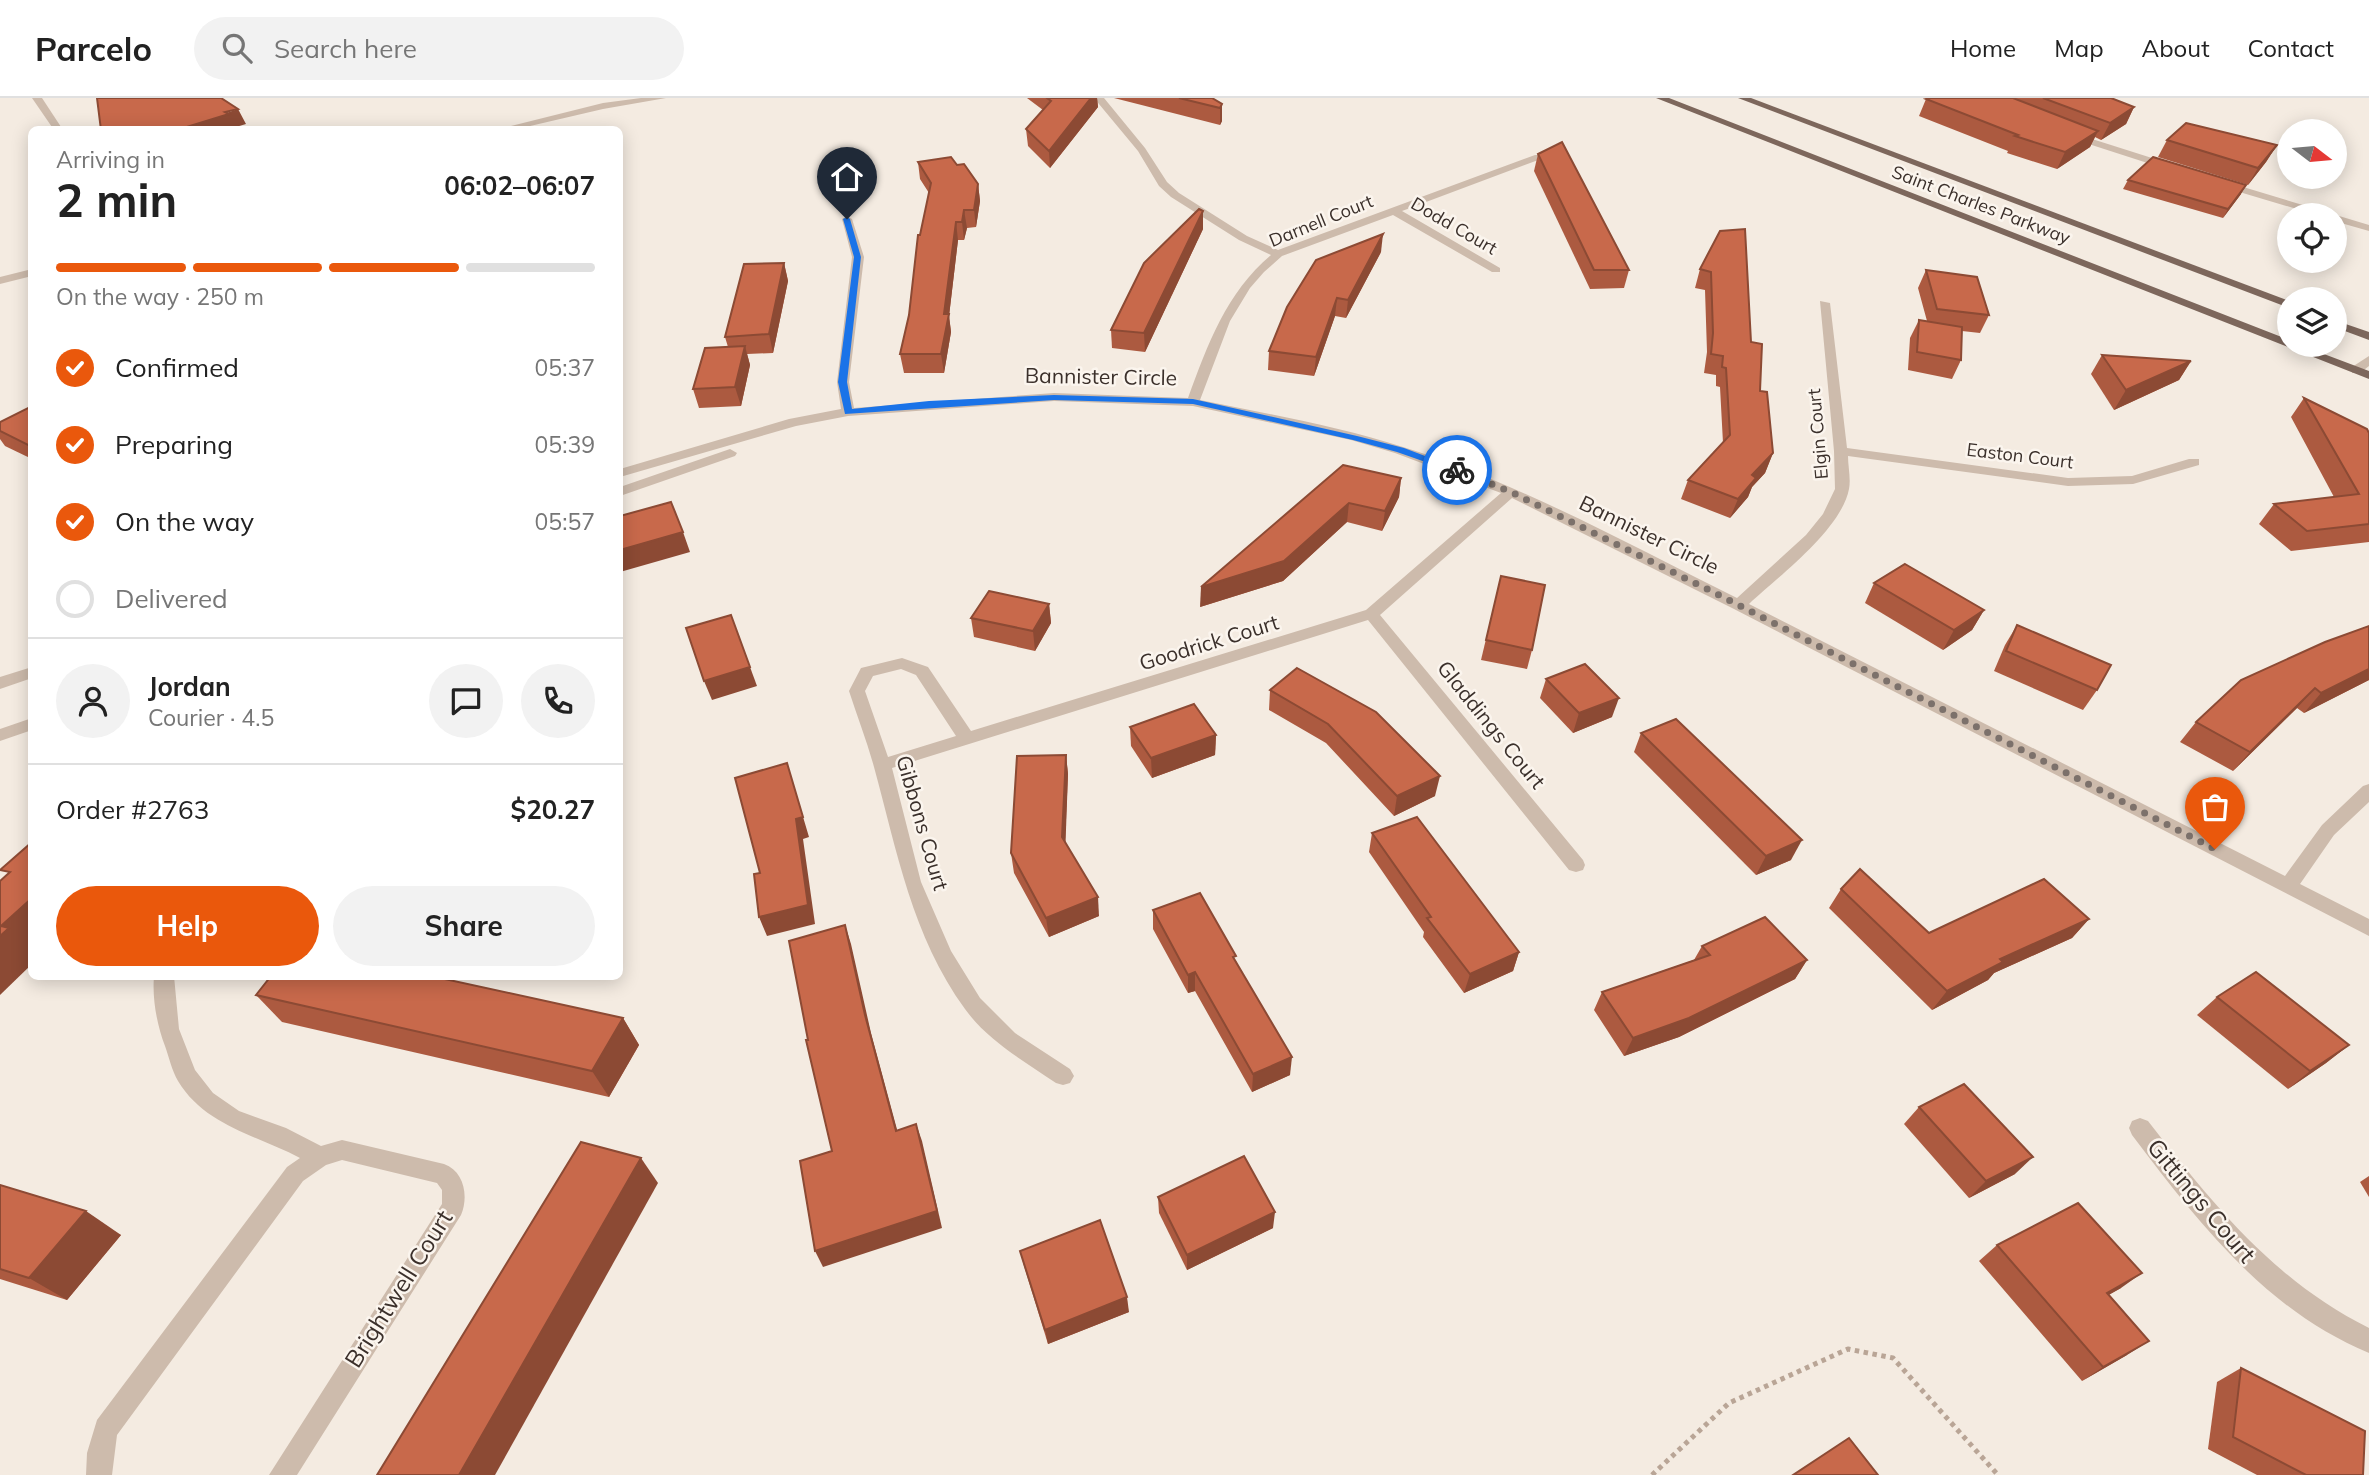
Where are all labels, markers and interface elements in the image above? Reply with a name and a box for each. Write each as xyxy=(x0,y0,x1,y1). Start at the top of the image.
search box xyxy=(194,17,684,80)
text: Parcelo xyxy=(35,28,152,69)
icon: search xyxy=(218,29,256,67)
text: Search here xyxy=(274,32,417,65)
text: Home xyxy=(1950,33,2016,63)
text: Map xyxy=(2054,33,2104,63)
text: About xyxy=(2142,33,2210,63)
text: Contact xyxy=(2248,33,2334,63)
north arrow xyxy=(2277,119,2347,189)
map controls xyxy=(2277,119,2347,357)
text: Arriving in xyxy=(56,145,165,174)
pin xyxy=(817,147,877,219)
icon: home xyxy=(828,158,866,196)
street label: Saint Charles Parkway xyxy=(1889,160,2074,249)
text: 06:02–06:07 xyxy=(444,169,595,202)
text: 2 min xyxy=(56,171,177,229)
street label: Darnell Court xyxy=(1265,189,1376,252)
street label: Dodd Court xyxy=(1407,192,1501,259)
button: locate xyxy=(2277,203,2347,273)
text: On the way · 250 m xyxy=(56,282,264,311)
button: layers xyxy=(2277,287,2347,357)
icon: check xyxy=(56,349,94,387)
text: Confirmed xyxy=(115,351,239,384)
text: 05:37 xyxy=(535,353,595,382)
street label: Bannister Circle xyxy=(1025,362,1177,390)
street label: Elgin Court xyxy=(1802,388,1833,480)
icon: check xyxy=(56,426,94,464)
text: Preparing xyxy=(115,428,233,461)
text: 05:39 xyxy=(535,430,595,459)
courier xyxy=(1422,435,1492,505)
street label: Easton Court xyxy=(1965,438,2075,473)
icon: bike xyxy=(1438,451,1476,489)
street label: Bannister Circle xyxy=(1575,489,1724,579)
icon: check xyxy=(56,503,94,541)
text: On the way xyxy=(115,505,254,538)
text: 05:57 xyxy=(535,507,595,536)
text: Delivered xyxy=(115,582,228,615)
street label: Goodrick Court xyxy=(1136,608,1282,676)
street label: Gladdings Court xyxy=(1432,655,1551,794)
button: person xyxy=(56,664,130,738)
button: chat xyxy=(429,664,503,738)
button: phone xyxy=(521,664,595,738)
text: Jordan xyxy=(148,670,231,703)
text: Courier · 4.5 xyxy=(148,703,274,732)
street label: Gibbons Court xyxy=(891,752,955,893)
pin xyxy=(2185,777,2245,849)
icon: bag xyxy=(2196,788,2234,826)
text: Order #2763 xyxy=(56,793,209,826)
text: $20.27 xyxy=(511,793,595,826)
button: Help xyxy=(56,886,319,966)
button: Share xyxy=(333,886,595,966)
street label: Gittings Court xyxy=(2141,1132,2262,1269)
street label: Brightwell Court xyxy=(338,1204,459,1373)

